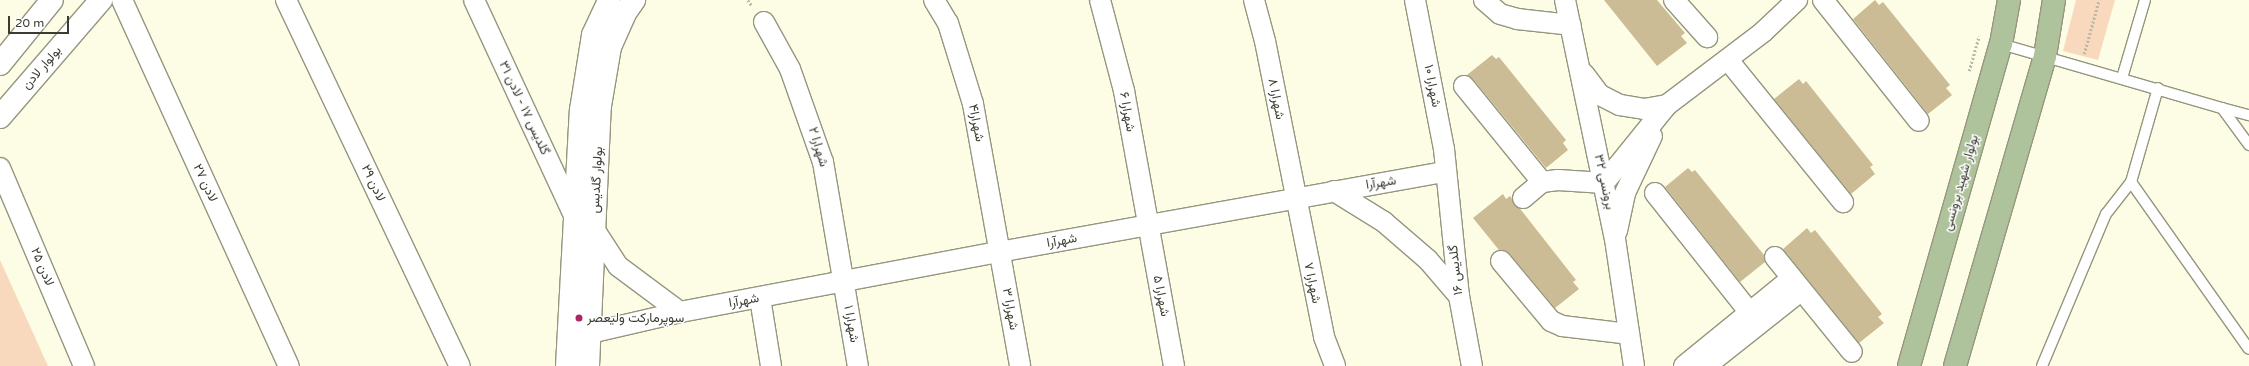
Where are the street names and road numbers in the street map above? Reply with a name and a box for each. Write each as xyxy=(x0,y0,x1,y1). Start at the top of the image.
street label: بولوار لادن xyxy=(19,43,65,93)
street label: گلدیس ۱۷ - لادن ۳۱ xyxy=(495,59,553,157)
street label: شهرارا ۱۰ xyxy=(1420,63,1444,109)
street label: شهرارا ۸ xyxy=(1264,77,1288,121)
street label: شهرارا ۶ xyxy=(1116,91,1138,133)
street label: شهرارا۴ xyxy=(965,103,987,143)
street label: شهرارا ۲ xyxy=(805,125,831,169)
street label: بولوار شهید برونسی xyxy=(1940,133,1982,233)
street label: بولوار گلدیس xyxy=(587,146,607,214)
street label: برونسی ۳۲ xyxy=(1591,153,1617,211)
street label: لادن ۲۷ xyxy=(189,161,221,205)
street label: لادن ۲۹ xyxy=(358,162,388,204)
street label: شهرآرا xyxy=(1365,173,1397,193)
street label: شهرآرا xyxy=(1046,231,1078,251)
street label: گلدیس ۱۶ xyxy=(1446,244,1466,296)
street label: لادن ۲۵ xyxy=(27,245,57,289)
street label: شهرارا ۷ xyxy=(1300,261,1324,305)
street label: شهرارا ۵ xyxy=(1149,274,1173,318)
street label: شهرارا ۳ xyxy=(999,287,1021,331)
street label: شهرآرا xyxy=(728,291,760,311)
street label: شهرارا ۱ xyxy=(840,304,862,344)

